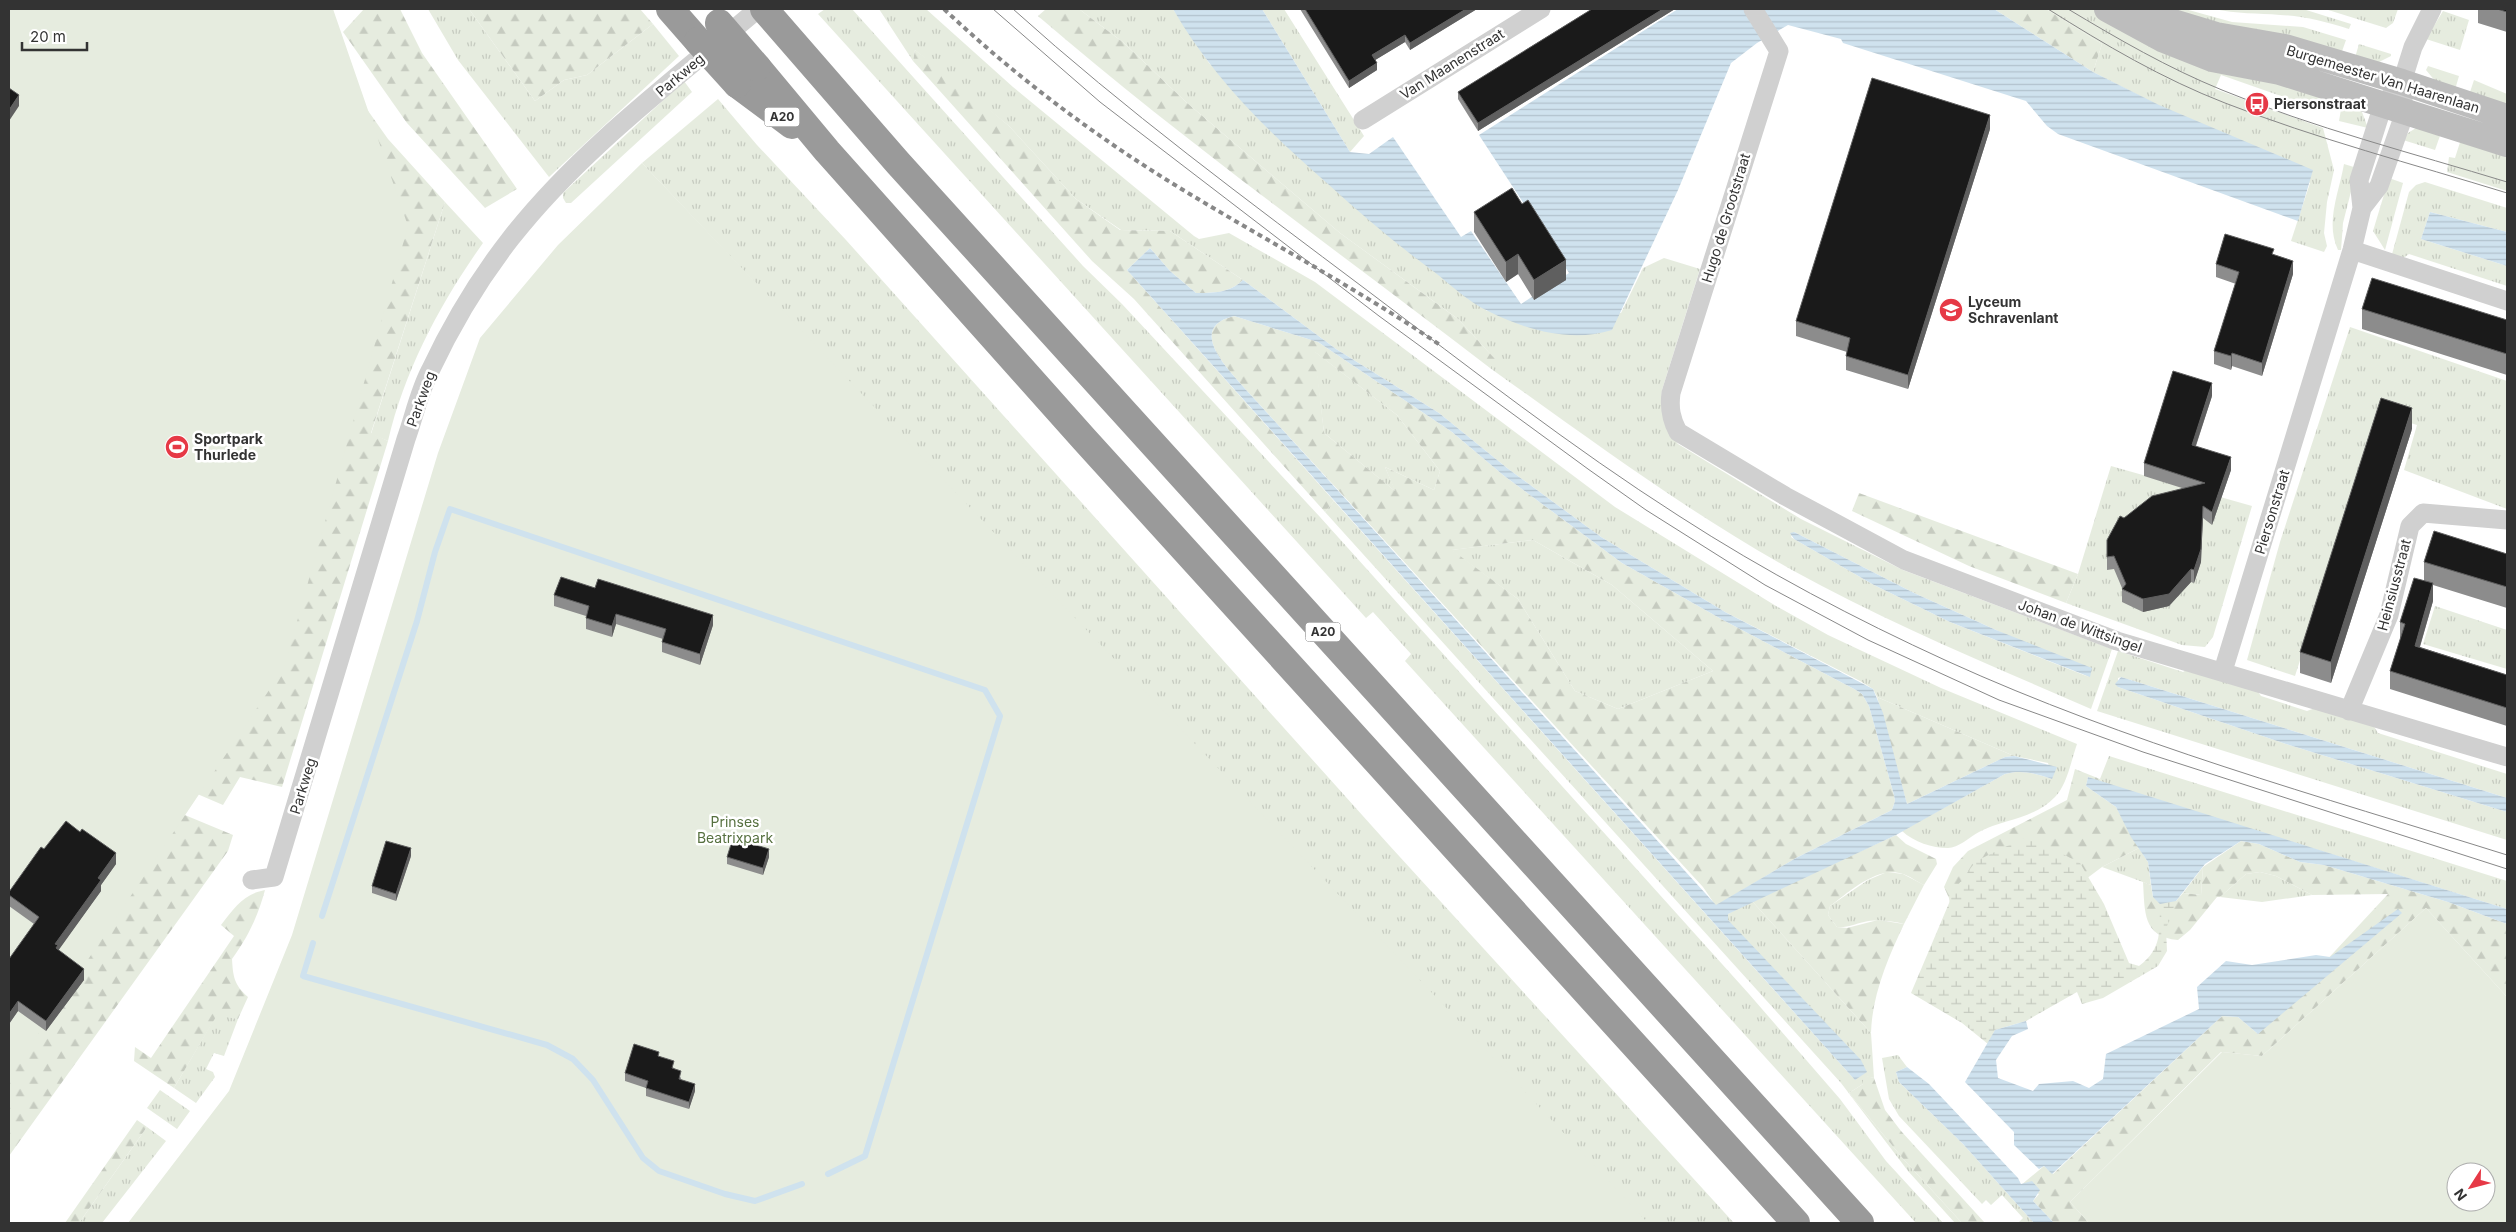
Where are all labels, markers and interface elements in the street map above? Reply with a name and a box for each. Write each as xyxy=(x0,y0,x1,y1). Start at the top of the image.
scale bar xyxy=(22,20,88,52)
street label: Van Maanenstraat xyxy=(1397,24,1507,102)
text: 20 m xyxy=(30,27,66,46)
street label: Burgemeester Van Haarenlaan xyxy=(2285,41,2482,116)
street label: Parkweg xyxy=(652,49,707,100)
bus stop icon: Piersonstraat xyxy=(2244,91,2270,117)
place label: Piersonstraat xyxy=(2274,95,2366,112)
road number: A20 xyxy=(764,108,800,126)
street label: Hugo de Grootstraat xyxy=(1698,151,1753,285)
place label: Lyceum Schravenlant xyxy=(1968,293,2058,326)
school or university icon: Lyceum Schravenlant xyxy=(1938,297,1964,323)
street label: Parkweg xyxy=(403,369,438,429)
place label: Sportpark Thurlede xyxy=(194,430,264,463)
sports icon: Sportpark Thurlede xyxy=(164,434,190,460)
street label: Piersonstraat xyxy=(2251,467,2293,556)
street label: Heinsiusstraat xyxy=(2373,537,2414,633)
street label: Johan de Wittsingel xyxy=(2016,595,2144,656)
road number: A20 xyxy=(1306,622,1340,642)
street label: Parkweg xyxy=(286,756,319,816)
park label: Prinses Beatrixpark xyxy=(697,813,773,846)
north arrow xyxy=(2446,1162,2496,1212)
text: N xyxy=(2450,1186,2470,1204)

